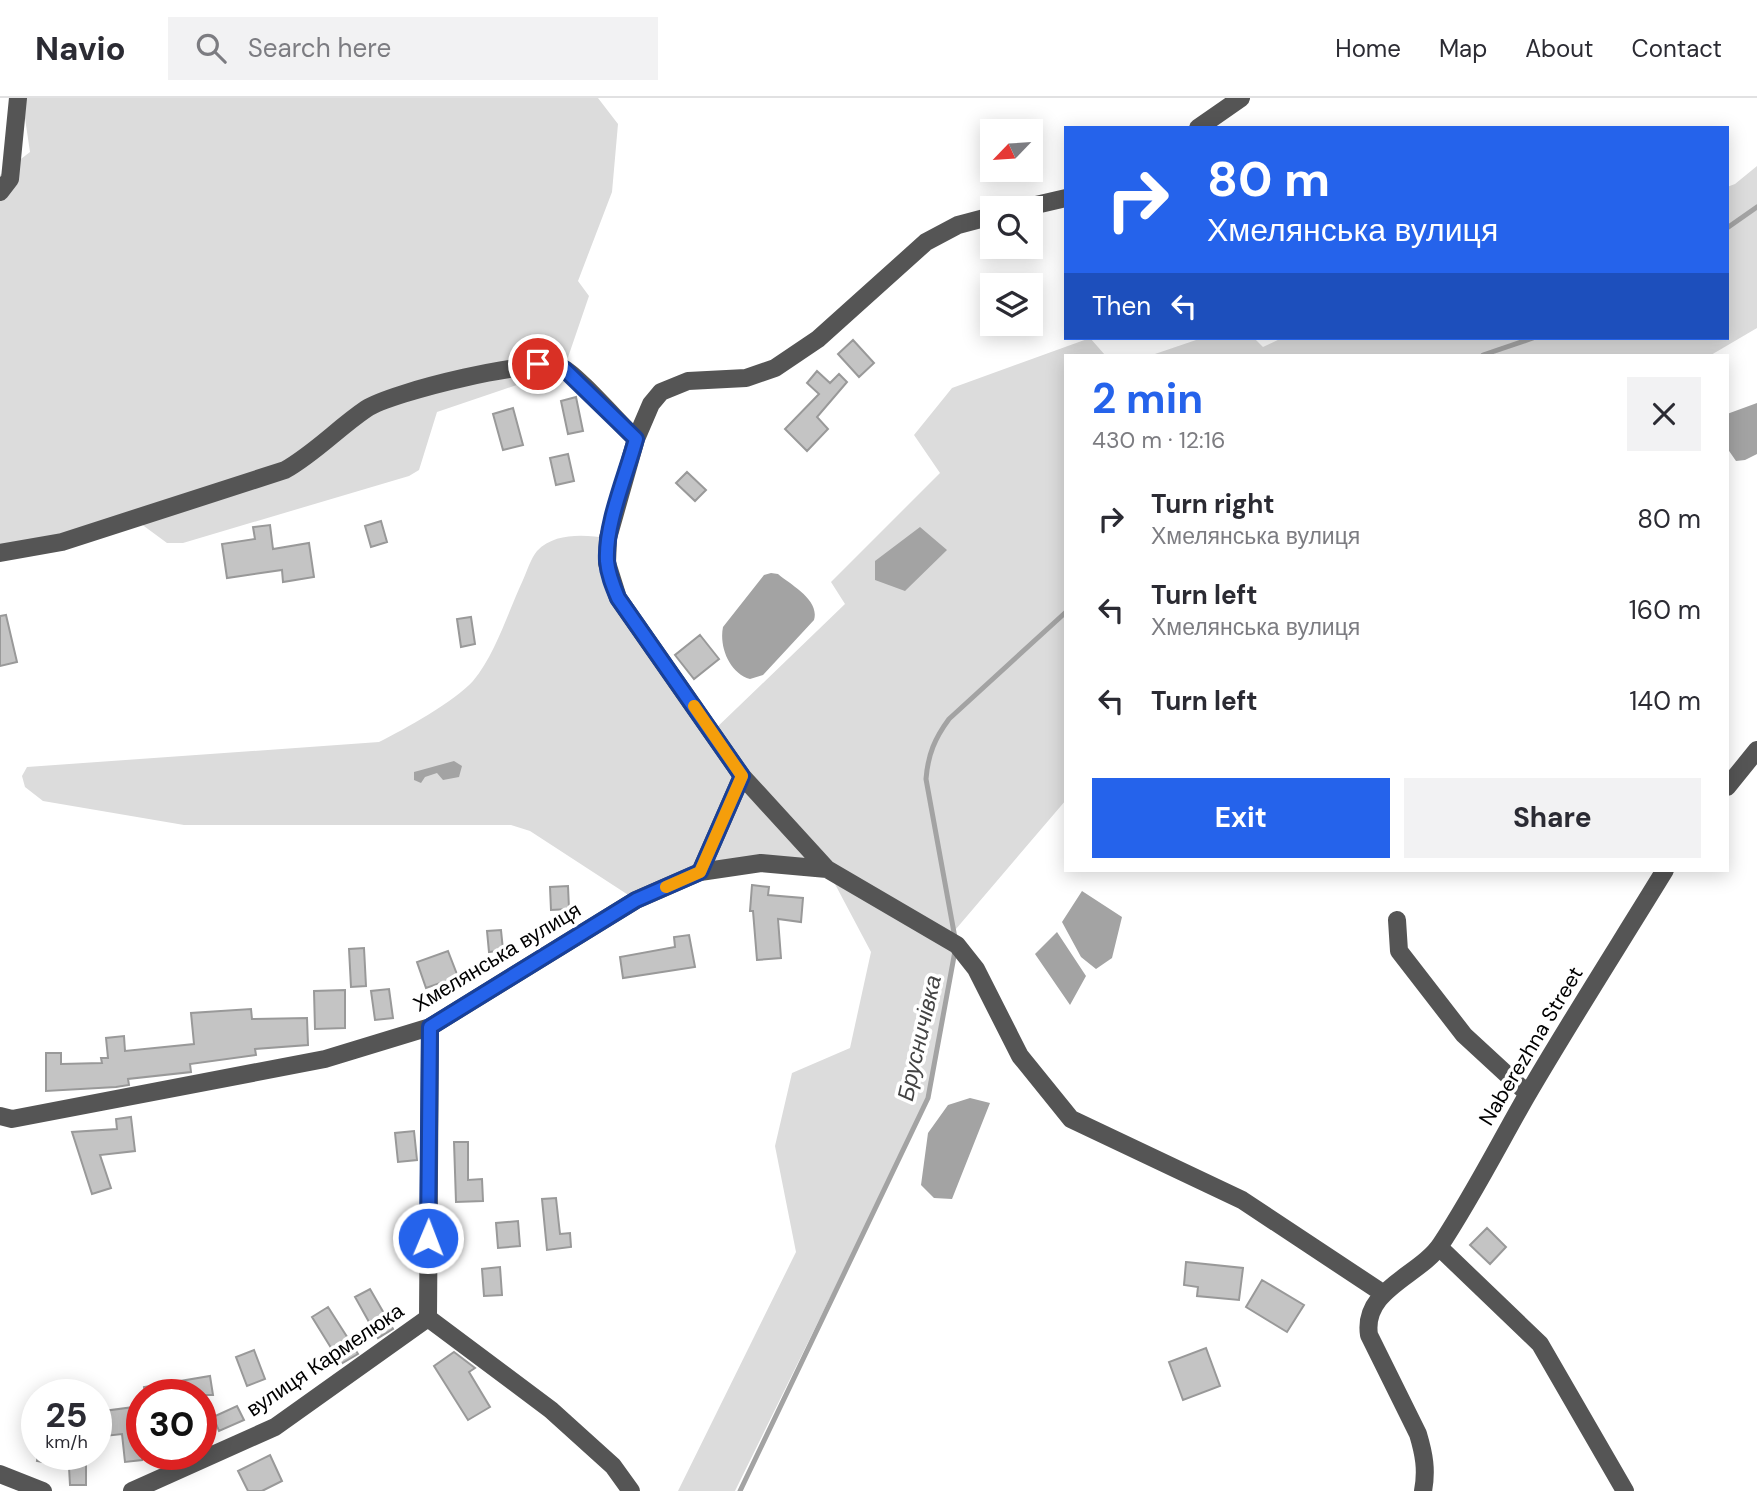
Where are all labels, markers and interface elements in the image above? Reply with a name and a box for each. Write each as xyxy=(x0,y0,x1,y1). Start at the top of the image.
search box xyxy=(168,17,658,80)
text: Navio xyxy=(35,27,126,70)
icon: search xyxy=(192,29,230,67)
text: Search here xyxy=(248,31,391,65)
text: Home xyxy=(1335,33,1401,64)
text: Map xyxy=(1439,33,1487,64)
text: About xyxy=(1525,33,1594,64)
text: Contact xyxy=(1632,33,1722,64)
north arrow xyxy=(980,119,1043,182)
map controls xyxy=(980,119,1043,336)
text: 80 m xyxy=(1207,147,1330,211)
icon: right xyxy=(1092,154,1183,245)
button: search xyxy=(980,196,1043,259)
text: Хмелянська вулиця xyxy=(1207,209,1498,251)
button: layers xyxy=(980,273,1043,336)
icon: left xyxy=(1165,287,1203,325)
text: Then xyxy=(1092,289,1151,323)
pin xyxy=(508,334,568,394)
icon: arrive xyxy=(519,345,557,383)
text: 2 min xyxy=(1092,371,1203,426)
button: close xyxy=(1627,377,1701,451)
text: 430 m · 12:16 xyxy=(1092,425,1225,455)
text: Turn right xyxy=(1151,487,1275,521)
icon: right xyxy=(1092,500,1130,538)
text: 80 m xyxy=(1637,502,1701,536)
text: Хмелянська вулиця xyxy=(1151,521,1360,551)
text: Turn left xyxy=(1151,578,1258,612)
icon: left xyxy=(1092,591,1130,629)
text: 160 m xyxy=(1629,593,1701,627)
text: Хмелянська вулиця xyxy=(1151,612,1360,642)
icon: left xyxy=(1092,682,1130,720)
text: Turn left xyxy=(1151,684,1258,718)
text: 140 m xyxy=(1629,684,1701,718)
button: Exit xyxy=(1092,778,1390,858)
button: Share xyxy=(1404,778,1701,858)
street label: Хмелянська вулиця xyxy=(408,896,586,1018)
street label: Naberezhna Street xyxy=(1472,961,1590,1131)
water label: Брусничівка xyxy=(890,972,948,1104)
position arrow xyxy=(391,1201,465,1275)
street label: вулиця Кармелюка xyxy=(241,1297,409,1423)
speed limit sign: 30 xyxy=(126,1379,217,1470)
text: 25 xyxy=(46,1392,87,1438)
text: km/h xyxy=(45,1430,88,1454)

